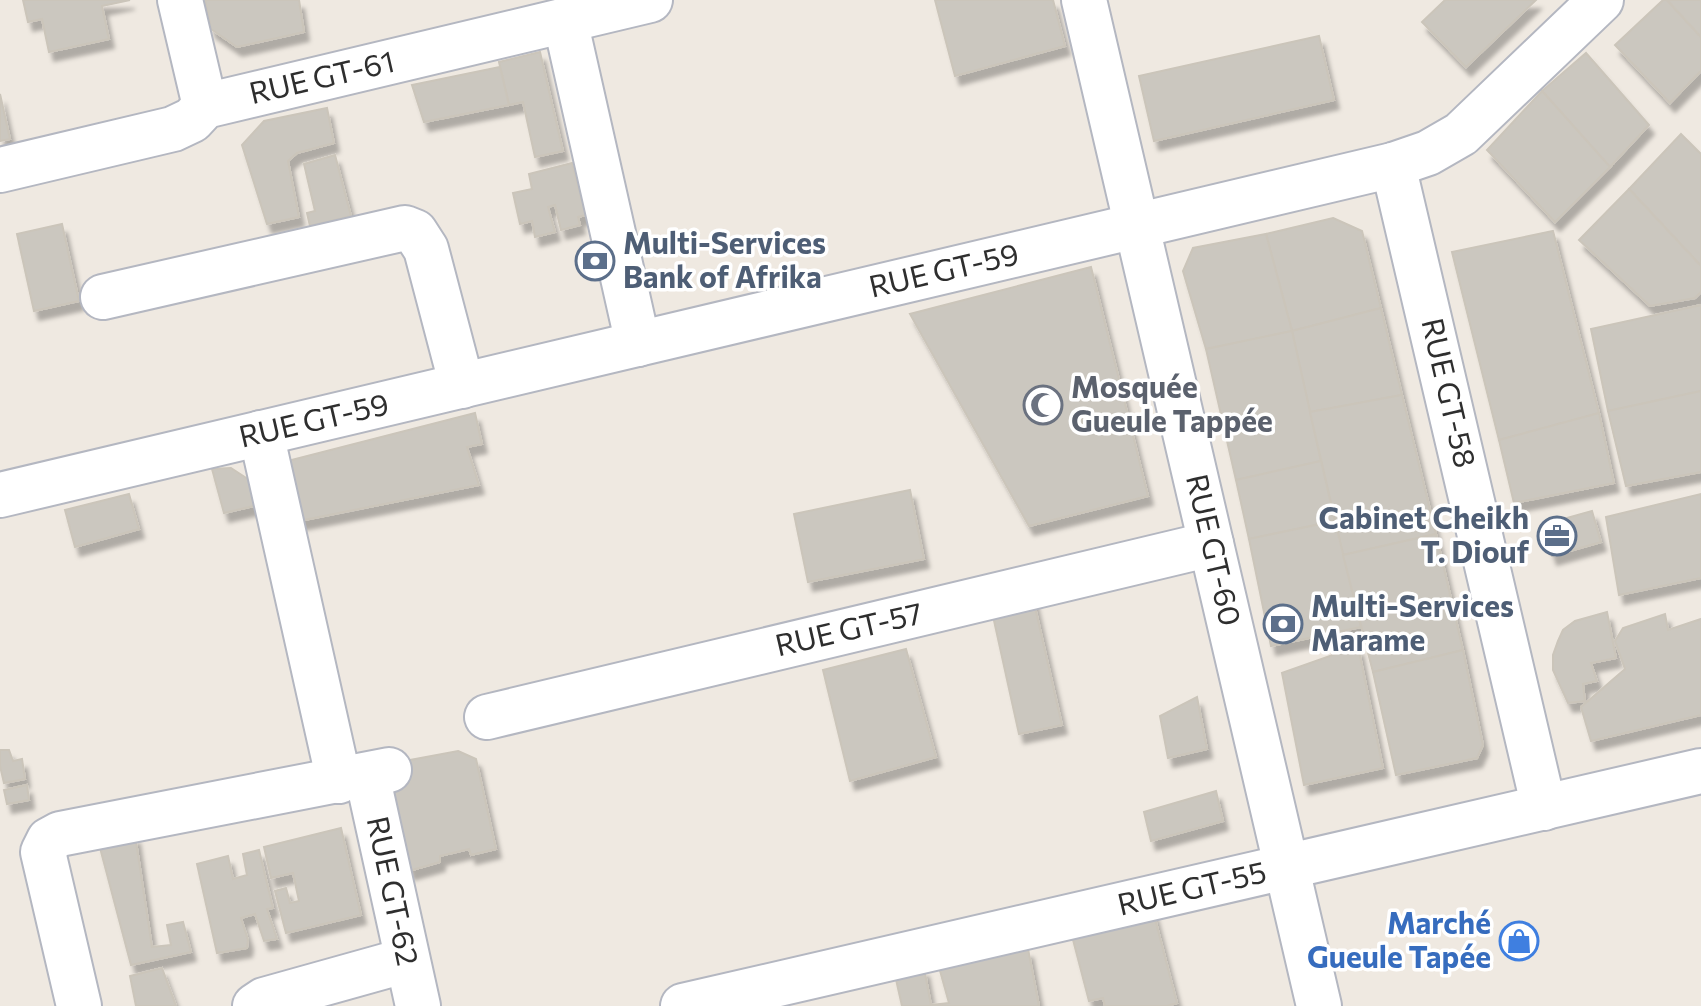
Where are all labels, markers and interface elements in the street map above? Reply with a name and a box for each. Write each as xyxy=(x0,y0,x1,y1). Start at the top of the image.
street label: RUE GT-61 xyxy=(245,41,398,110)
place label: Multi-Services Bank of Afrika xyxy=(623,223,826,294)
street label: RUE GT-59 xyxy=(865,233,1022,304)
bank icon: Multi-Services Bank of Afrika xyxy=(574,240,616,282)
street label: RUE GT-58 xyxy=(1415,314,1486,471)
place label: Mosquée Gueule Tappée xyxy=(1071,367,1273,438)
street label: RUE GT-59 xyxy=(235,383,392,454)
mosque icon: Mosquée Gueule Tappée xyxy=(1022,384,1064,426)
street label: RUE GT-60 xyxy=(1180,470,1251,629)
place label: Cabinet Cheikh T. Diouf xyxy=(1319,498,1530,569)
office icon: Cabinet Cheikh T. Diouf xyxy=(1536,515,1578,557)
place label: Multi-Services Marame xyxy=(1311,586,1514,657)
street label: RUE GT-57 xyxy=(771,593,926,662)
bank icon: Multi-Services Marame xyxy=(1262,603,1304,645)
street label: RUE GT-62 xyxy=(361,813,428,968)
street label: RUE GT-55 xyxy=(1114,852,1269,922)
place label: Marché Gueule Tapée xyxy=(1307,903,1491,974)
shop icon: Marché Gueule Tapée xyxy=(1498,920,1540,962)

